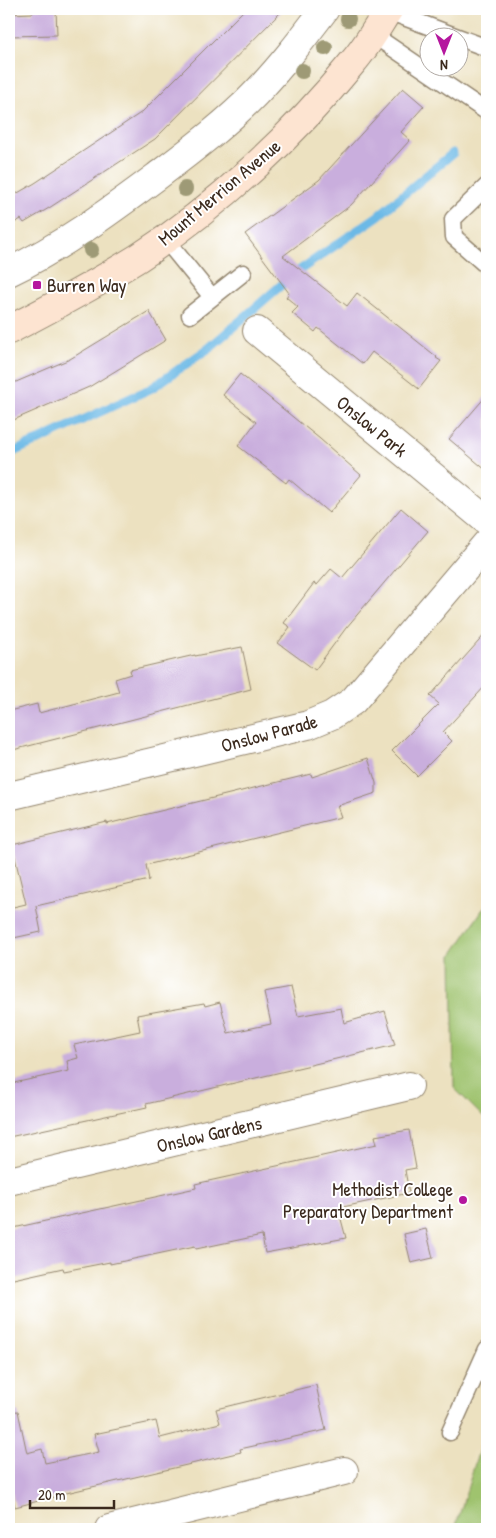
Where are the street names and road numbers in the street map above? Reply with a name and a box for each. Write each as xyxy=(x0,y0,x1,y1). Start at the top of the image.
street label: Mount Merrion Avenue xyxy=(152,133,286,251)
street label: Onslow Park xyxy=(331,389,413,463)
street label: Onslow Parade xyxy=(218,708,320,758)
street label: Onslow Gardens xyxy=(154,1109,264,1159)

